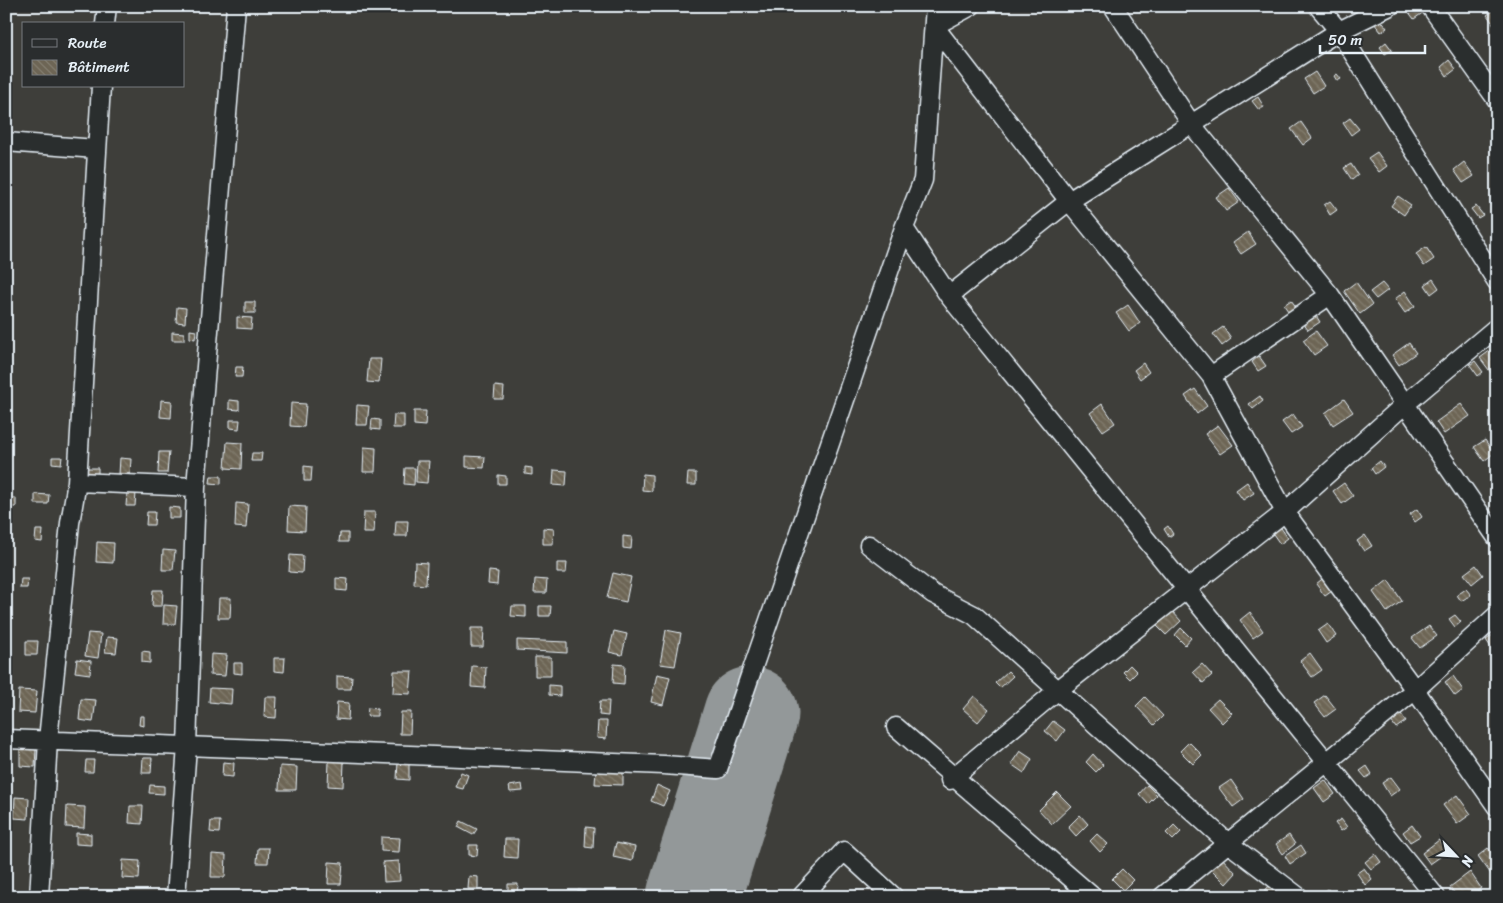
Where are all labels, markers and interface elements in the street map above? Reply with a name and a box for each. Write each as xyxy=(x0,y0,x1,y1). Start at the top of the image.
legend xyxy=(22,22,185,88)
scale bar xyxy=(1320,22,1426,54)
text: 50 m xyxy=(1328,27,1363,53)
text: Route xyxy=(68,30,107,56)
text: Bâtiment xyxy=(68,54,130,80)
north arrow xyxy=(1430,830,1480,880)
text: N xyxy=(1454,851,1481,871)

